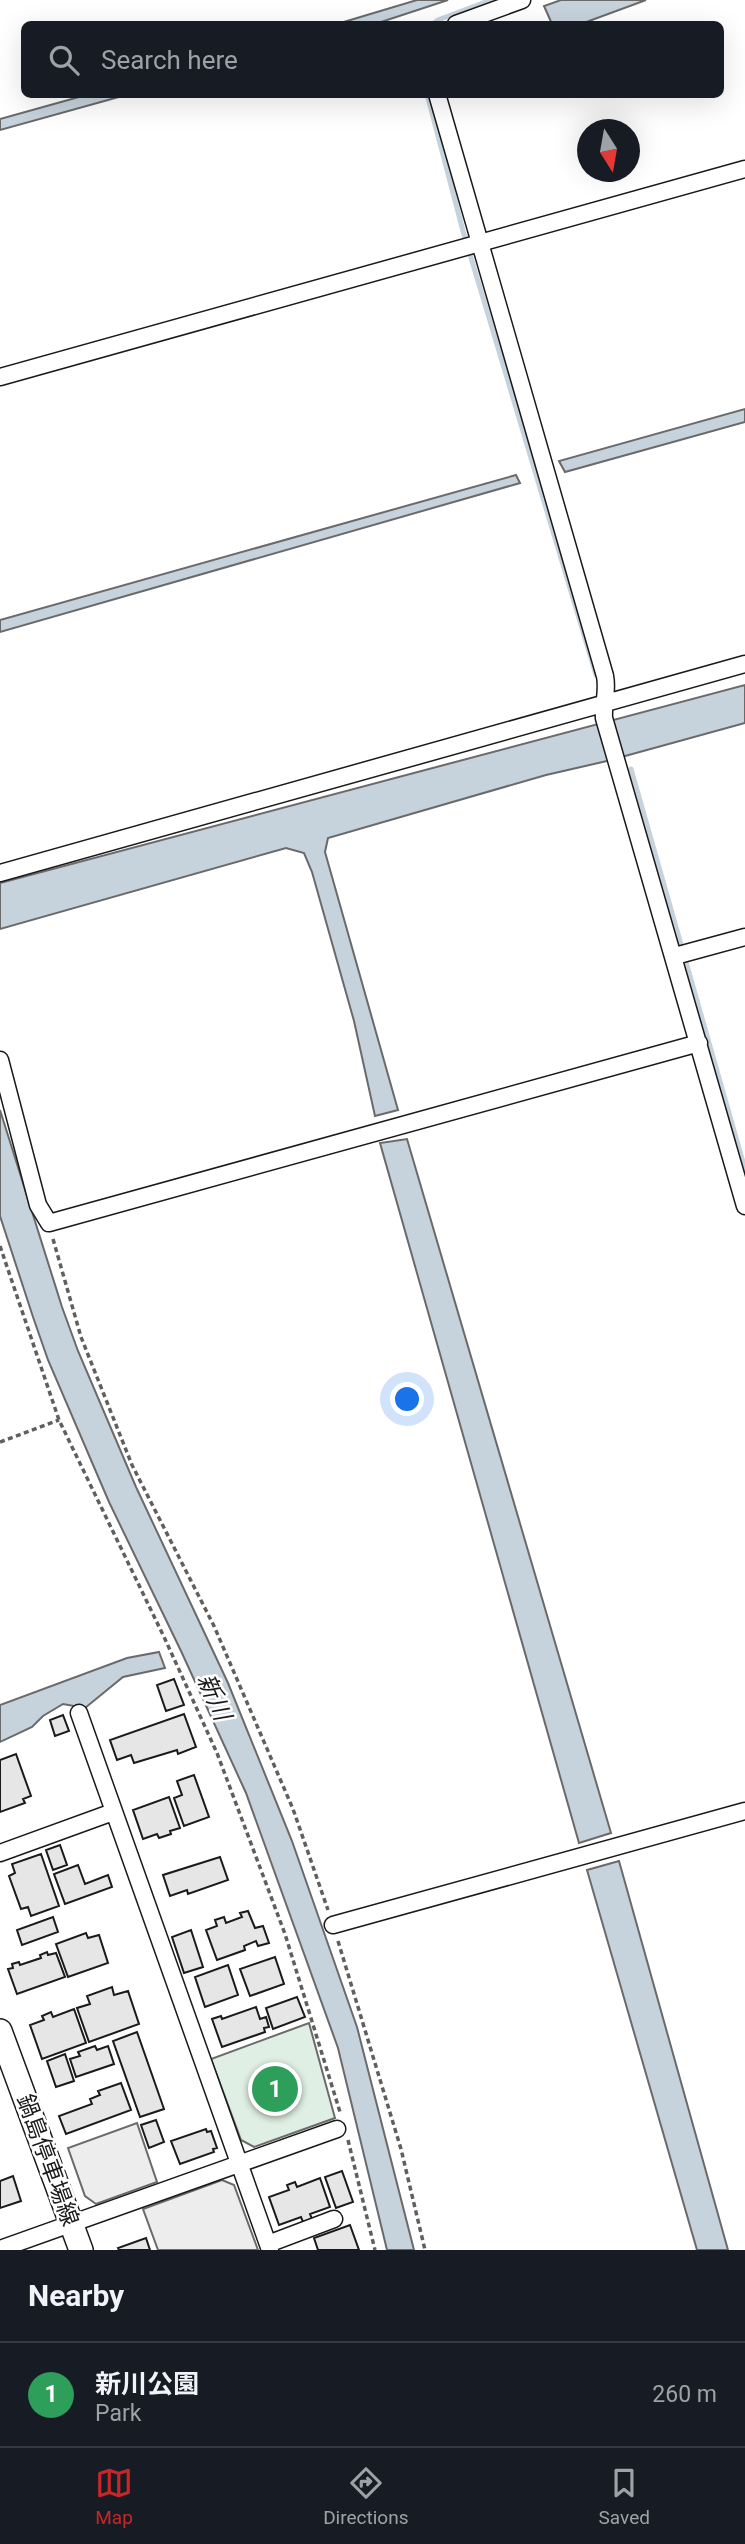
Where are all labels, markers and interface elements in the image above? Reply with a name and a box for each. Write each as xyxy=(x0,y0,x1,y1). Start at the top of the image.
search box xyxy=(21,21,724,98)
icon: search xyxy=(45,41,83,79)
text: Search here xyxy=(101,45,238,75)
north arrow xyxy=(577,119,640,182)
your location xyxy=(390,1382,424,1416)
water label: 新川 xyxy=(191,1669,238,1727)
pin: 1 xyxy=(252,2063,298,2115)
street label: 鍋島停車場線 xyxy=(11,2091,84,2230)
text: Nearby xyxy=(28,2278,124,2313)
text: 新川公園 xyxy=(95,2369,199,2399)
text: 1 xyxy=(44,2381,58,2408)
text: 260 m xyxy=(652,2381,717,2408)
text: Park xyxy=(95,2400,141,2427)
tab: Map xyxy=(95,2464,133,2529)
tab: Directions xyxy=(323,2464,408,2529)
tab: Saved xyxy=(599,2464,650,2529)

